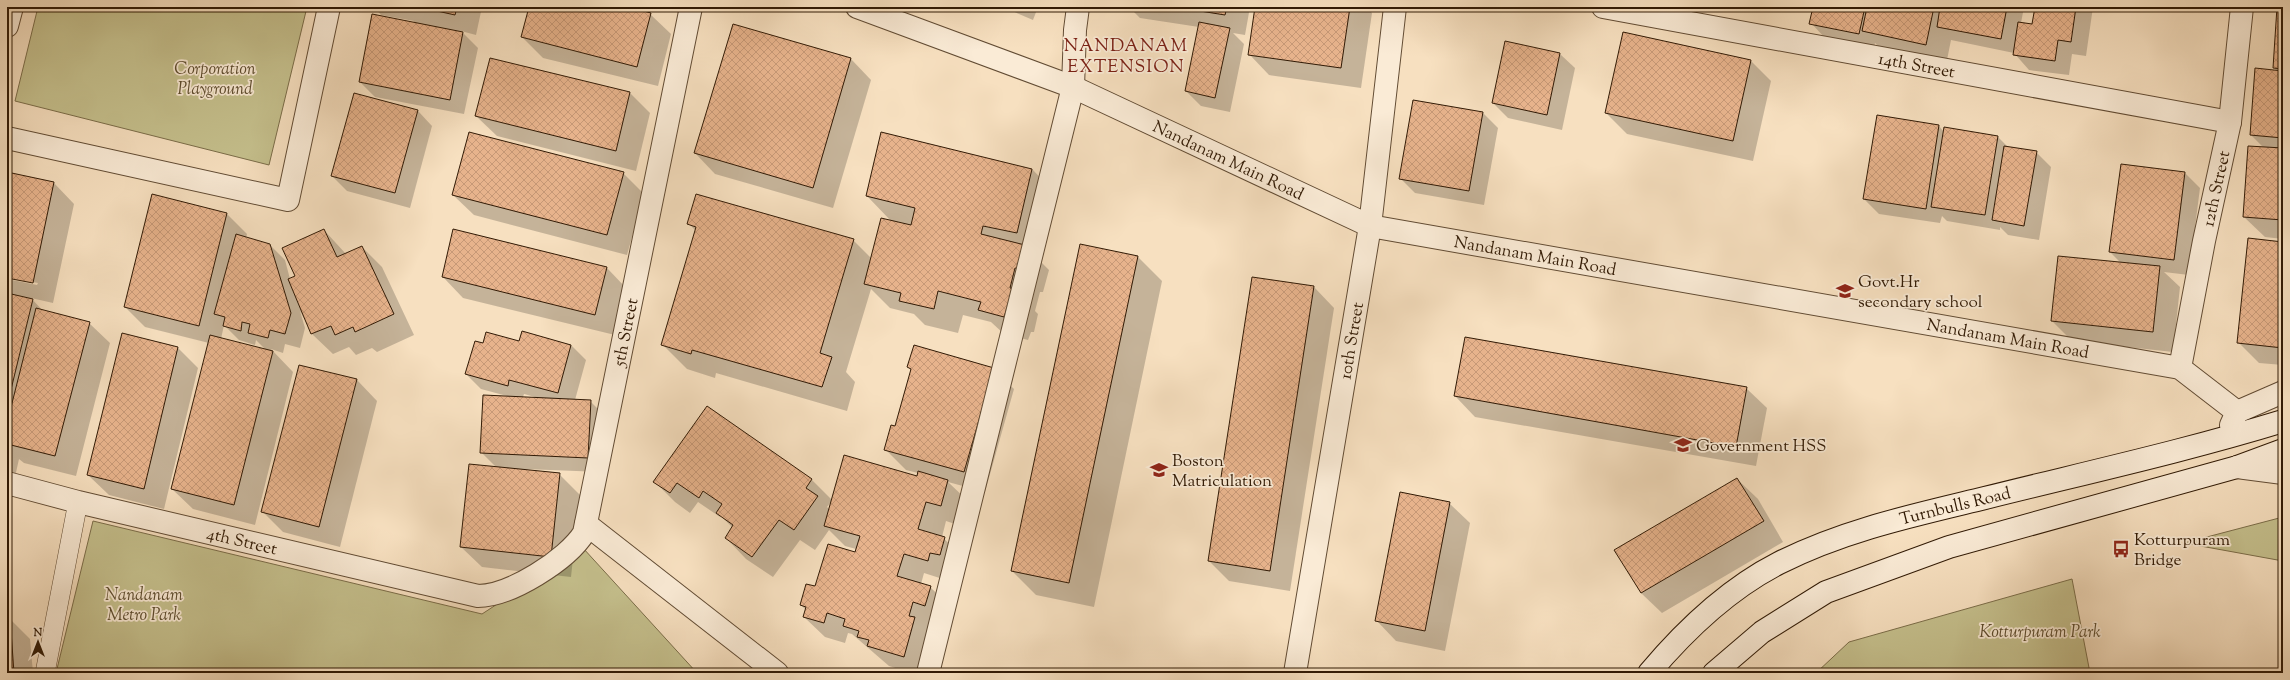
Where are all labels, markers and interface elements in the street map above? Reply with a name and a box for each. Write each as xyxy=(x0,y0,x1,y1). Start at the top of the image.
district label: NANDANAM EXTENSION xyxy=(1064,34,1188,81)
street label: 14th Street xyxy=(1876,48,1957,85)
park label: Corporation Playground xyxy=(174,58,256,102)
street label: Nandanam Main Road xyxy=(1148,116,1308,207)
street label: 12th Street xyxy=(2197,149,2237,229)
street label: Nandanam Main Road xyxy=(1452,231,1618,283)
place label: Govt.Hr secondary school xyxy=(1858,271,1983,315)
school or university icon: Govt.Hr secondary school xyxy=(1835,281,1855,301)
street label: 5th Street xyxy=(608,296,646,370)
street label: 10th Street xyxy=(1334,300,1371,381)
street label: Nandanam Main Road xyxy=(1925,314,2091,366)
school or university icon: Government HSS xyxy=(1673,435,1693,455)
place label: Government HSS xyxy=(1696,435,1826,459)
place label: Boston Matriculation xyxy=(1172,450,1272,494)
school or university icon: Boston Matriculation xyxy=(1149,460,1169,480)
street label: Turnbulls Road xyxy=(1897,482,2014,533)
street label: 4th Street xyxy=(204,523,279,562)
place label: Kotturpuram Bridge xyxy=(2134,529,2230,573)
bus stop icon: Kotturpuram Bridge xyxy=(2111,539,2131,559)
park label: Nandanam Metro Park xyxy=(105,584,183,628)
park label: Kotturpuram Park xyxy=(1979,621,2101,645)
north arrow xyxy=(18,622,58,662)
text: N xyxy=(33,625,43,641)

